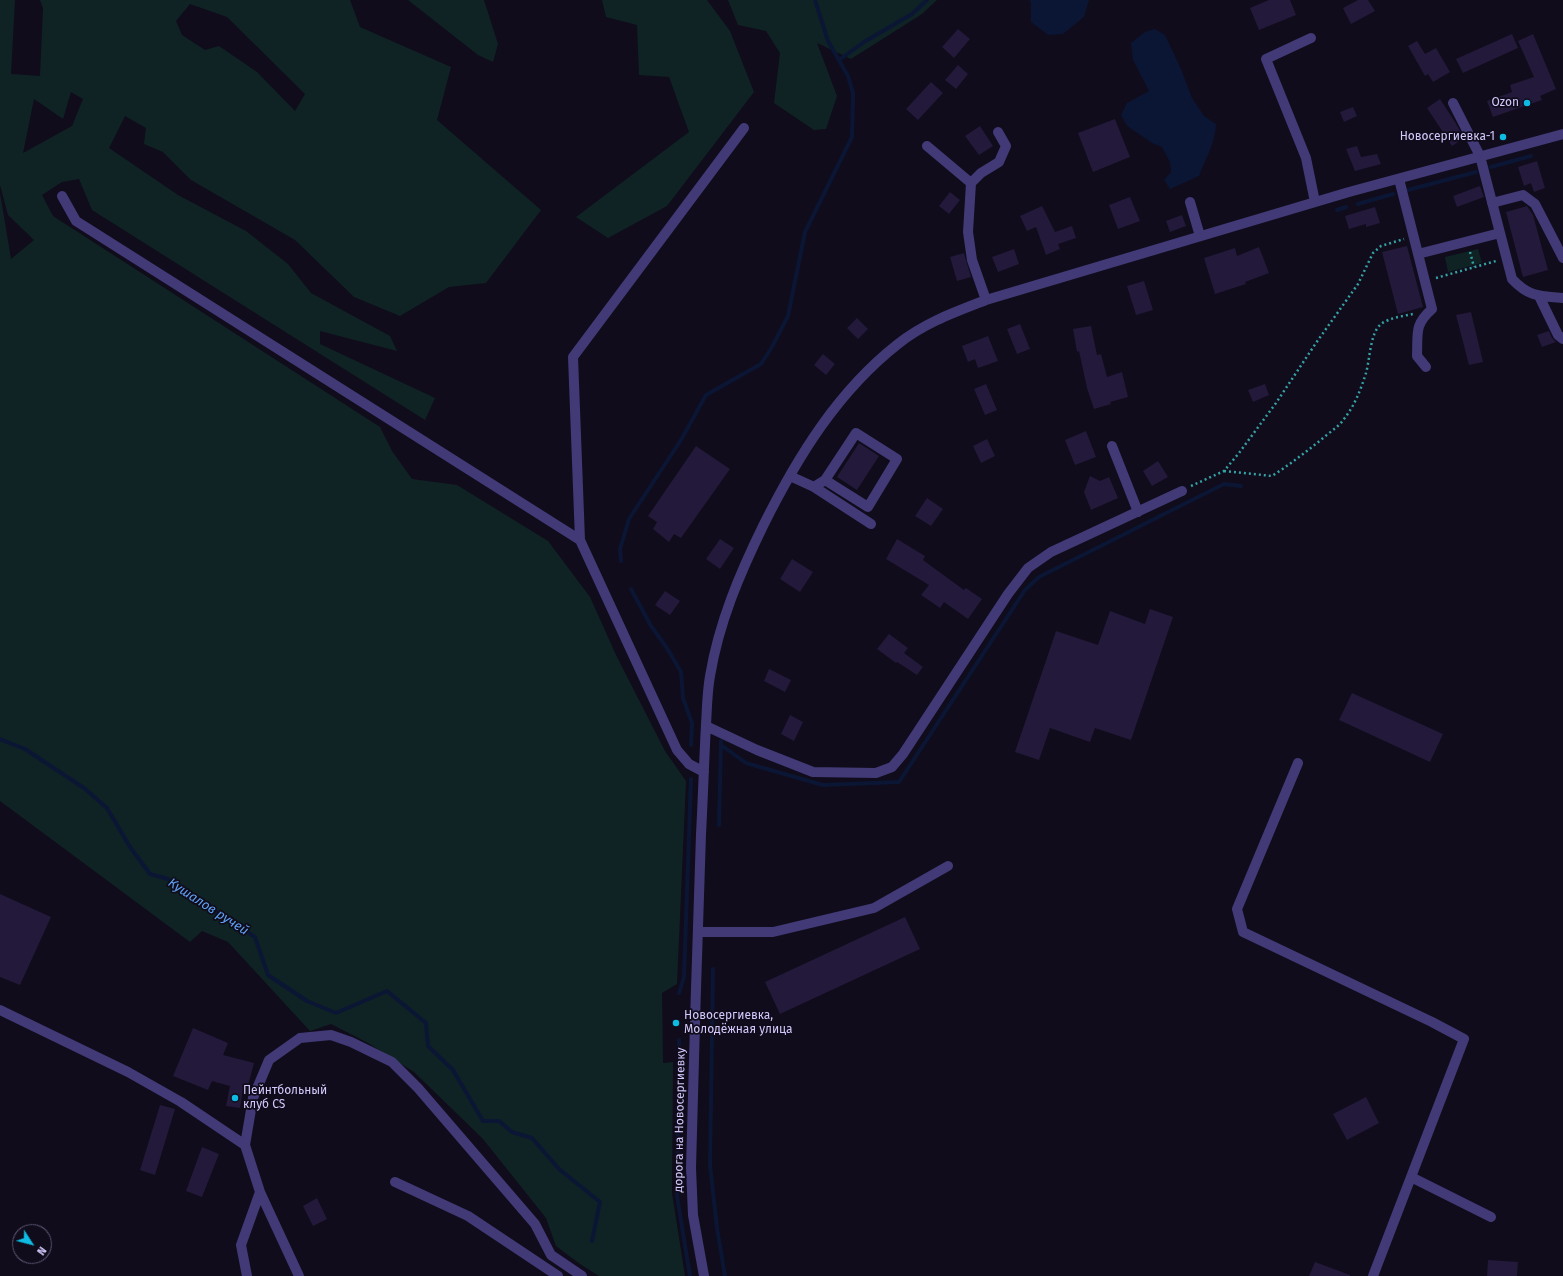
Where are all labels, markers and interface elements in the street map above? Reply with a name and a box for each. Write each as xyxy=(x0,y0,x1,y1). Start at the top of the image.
place label: Ozon xyxy=(1492,96,1519,110)
marker: Ozon xyxy=(1522,98,1532,108)
place label: Новосергиевка-1 xyxy=(1400,130,1495,144)
marker: Новосергиевка-1 xyxy=(1498,132,1508,142)
water label: Кушалов ручей xyxy=(165,875,251,939)
place label: Новосергиевка, Молодёжная улица xyxy=(684,1009,793,1037)
marker: Новосергиевка, Молодёжная улица xyxy=(671,1018,681,1028)
street label: дорога на Новосергиевку xyxy=(672,1047,688,1193)
place label: Пейнтбольный клуб CS xyxy=(243,1084,327,1112)
marker: Пейнтбольный клуб CS xyxy=(230,1093,240,1103)
north arrow xyxy=(12,1224,52,1264)
text: N xyxy=(34,1244,49,1258)

